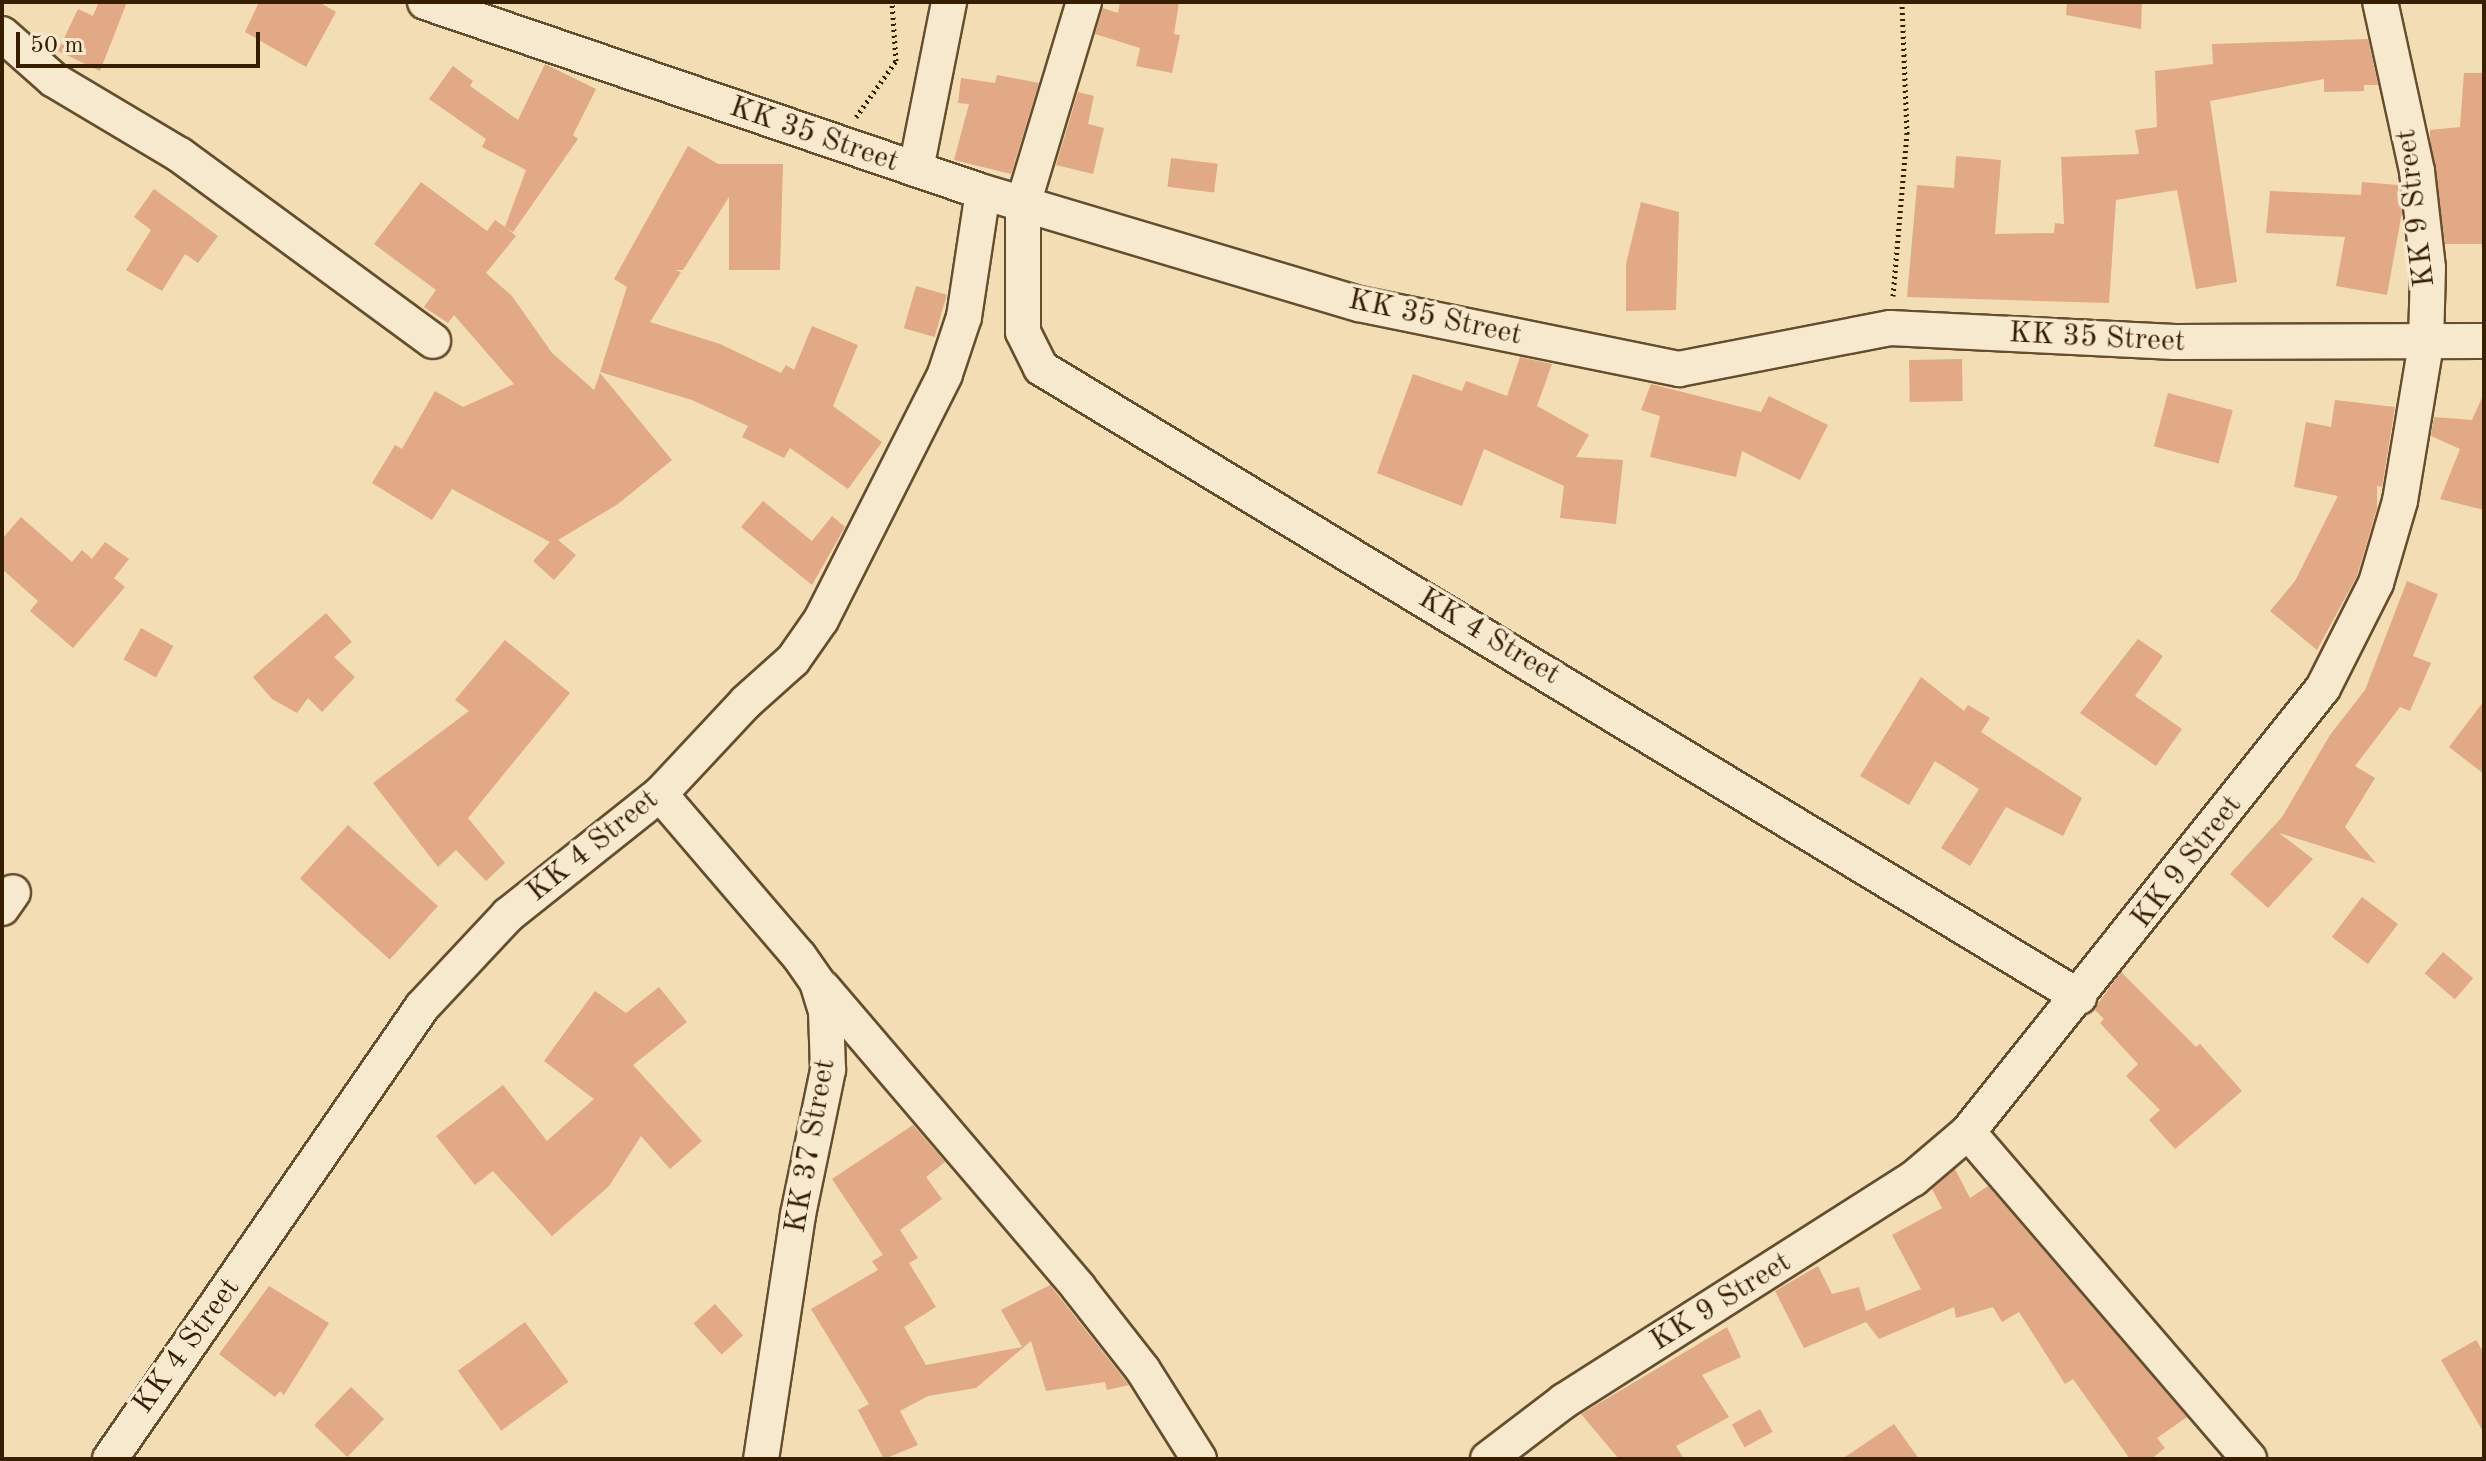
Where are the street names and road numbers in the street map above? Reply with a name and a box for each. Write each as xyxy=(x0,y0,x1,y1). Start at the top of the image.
street label: KK 35 Street xyxy=(725,89,903,181)
street label: KK 9 Street xyxy=(2388,127,2444,289)
street label: KK 35 Street xyxy=(1345,282,1525,354)
street label: KK 35 Street xyxy=(2008,315,2186,361)
street label: KK 4 Street xyxy=(1412,581,1566,693)
street label: KK 4 Street xyxy=(520,782,666,910)
street label: KK 9 Street xyxy=(2124,788,2250,936)
street label: KK 37 Street xyxy=(778,1056,844,1236)
street label: KK 9 Street xyxy=(1644,1245,1798,1359)
street label: KK 4 Street xyxy=(126,1271,248,1421)

